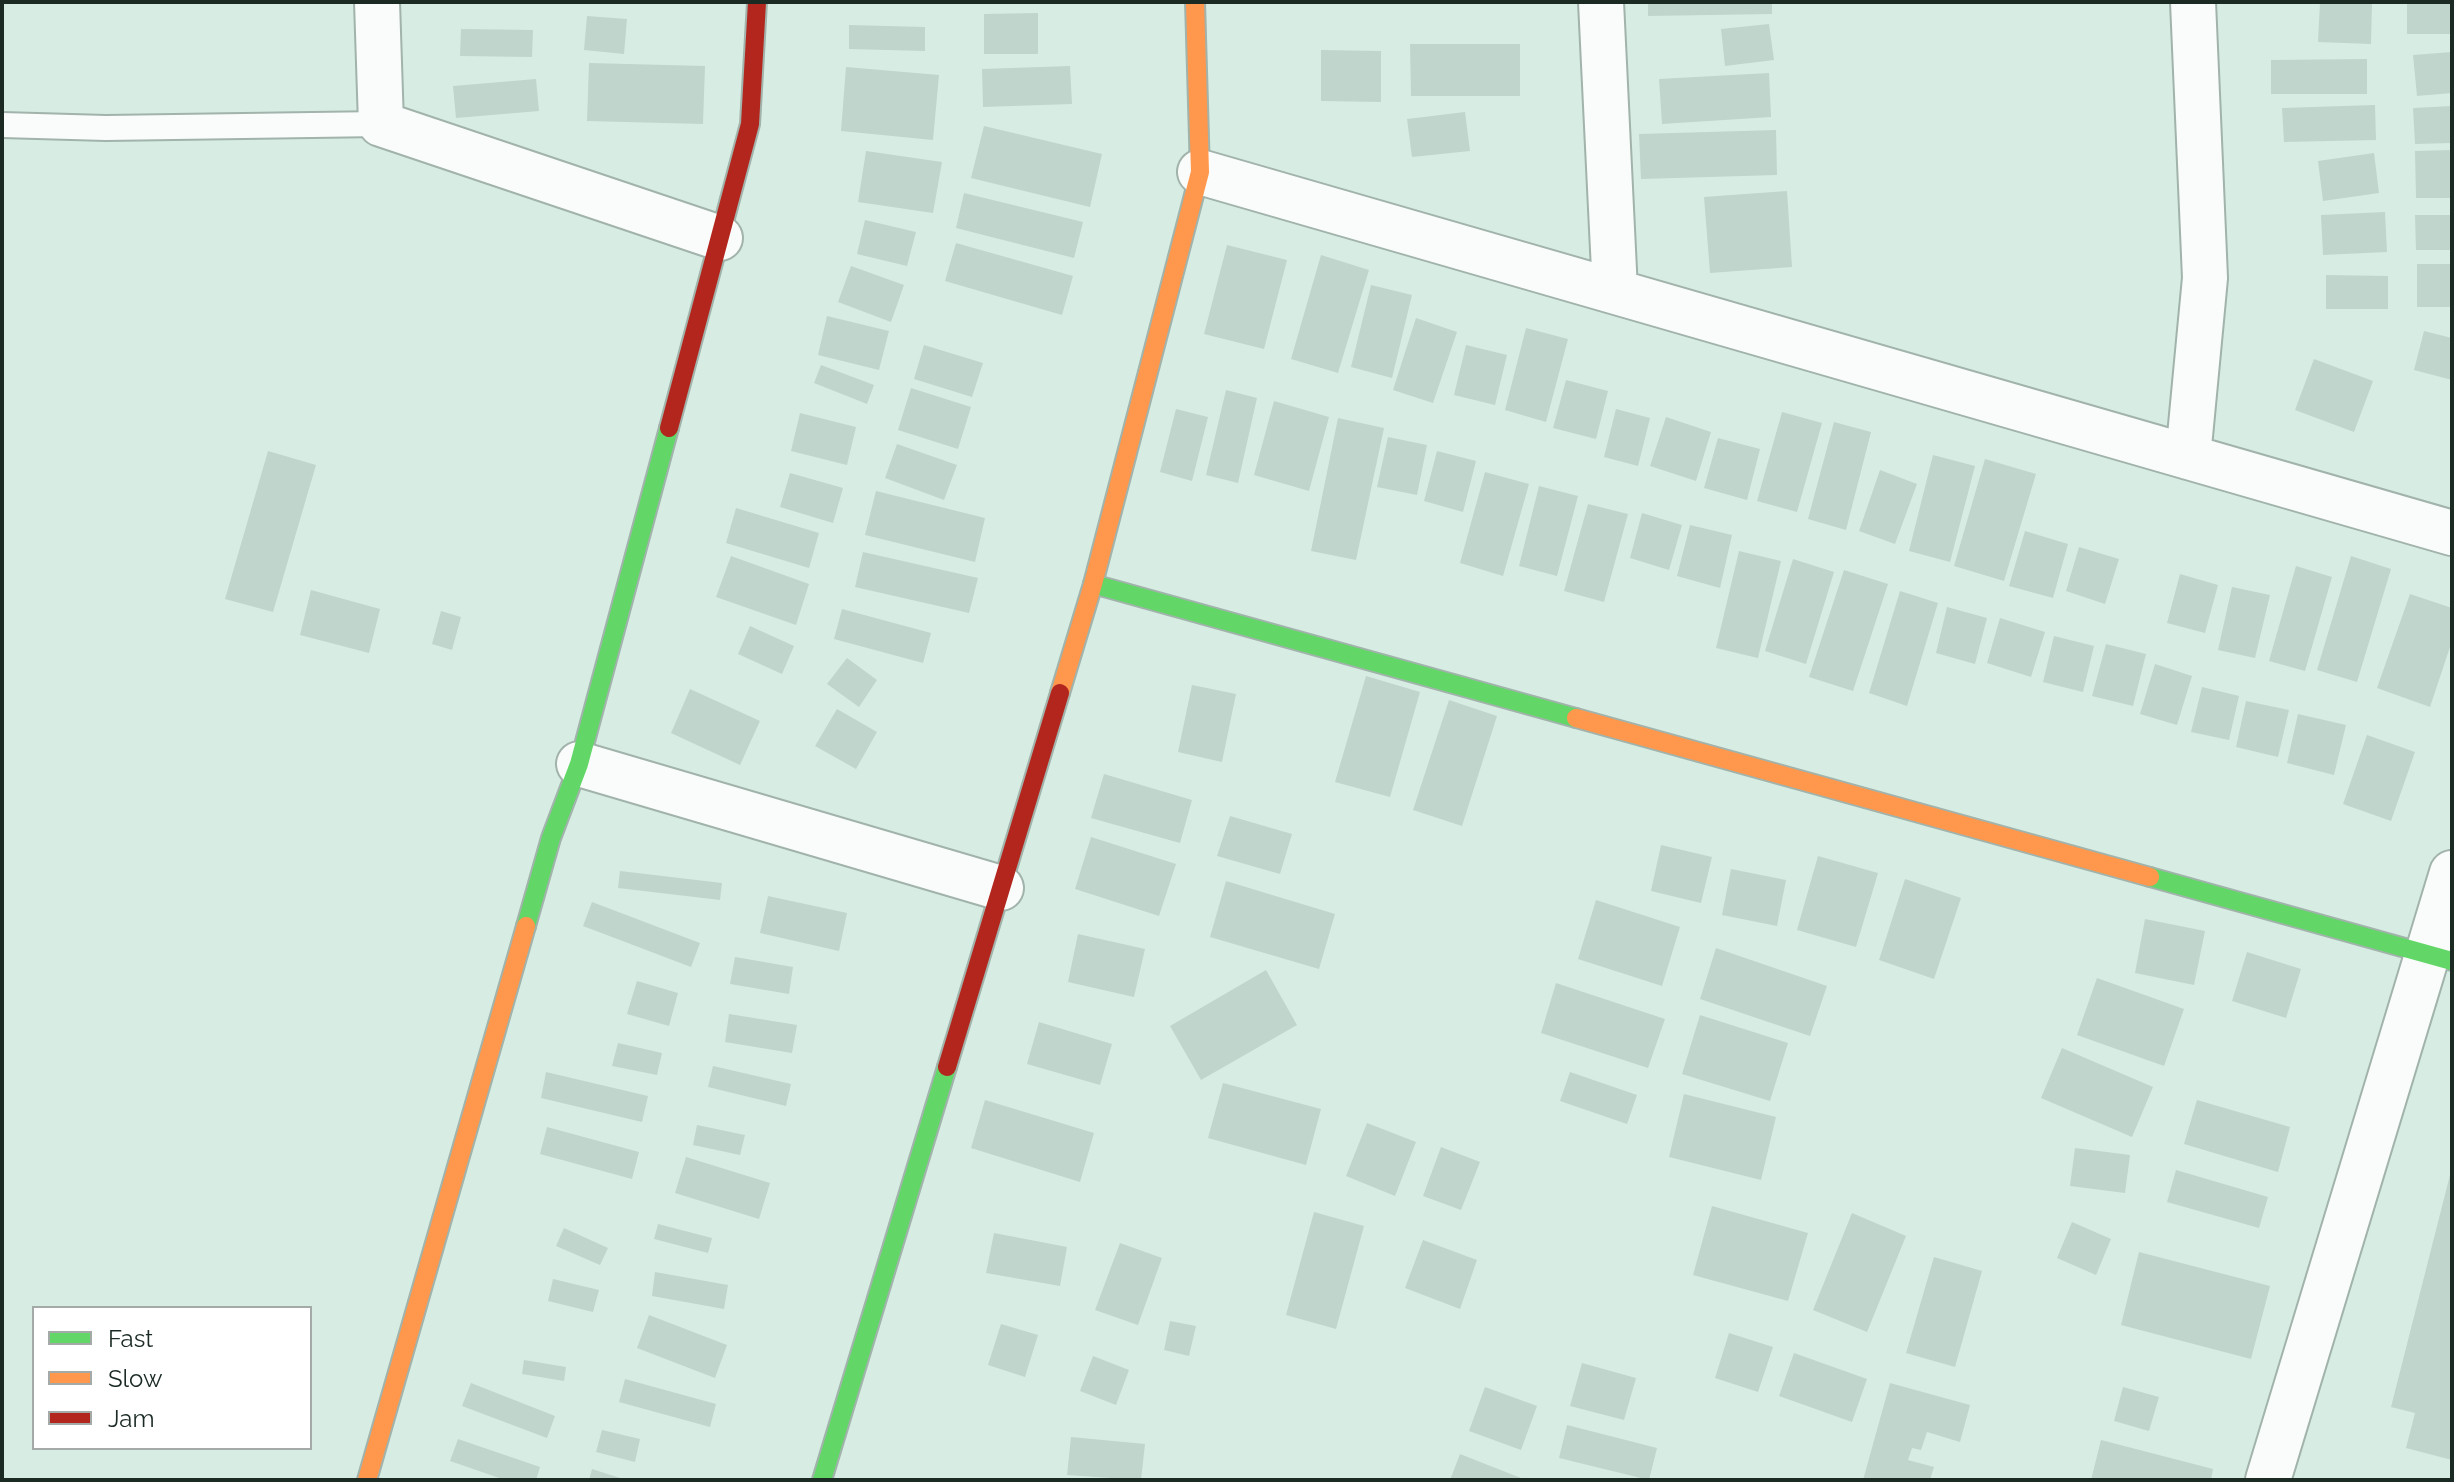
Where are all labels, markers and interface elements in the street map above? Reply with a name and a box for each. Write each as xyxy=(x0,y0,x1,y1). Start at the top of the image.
legend xyxy=(32,1306,312,1450)
text: Fast xyxy=(108,1324,153,1353)
text: Slow xyxy=(108,1364,162,1393)
text: Jam xyxy=(108,1404,154,1433)

